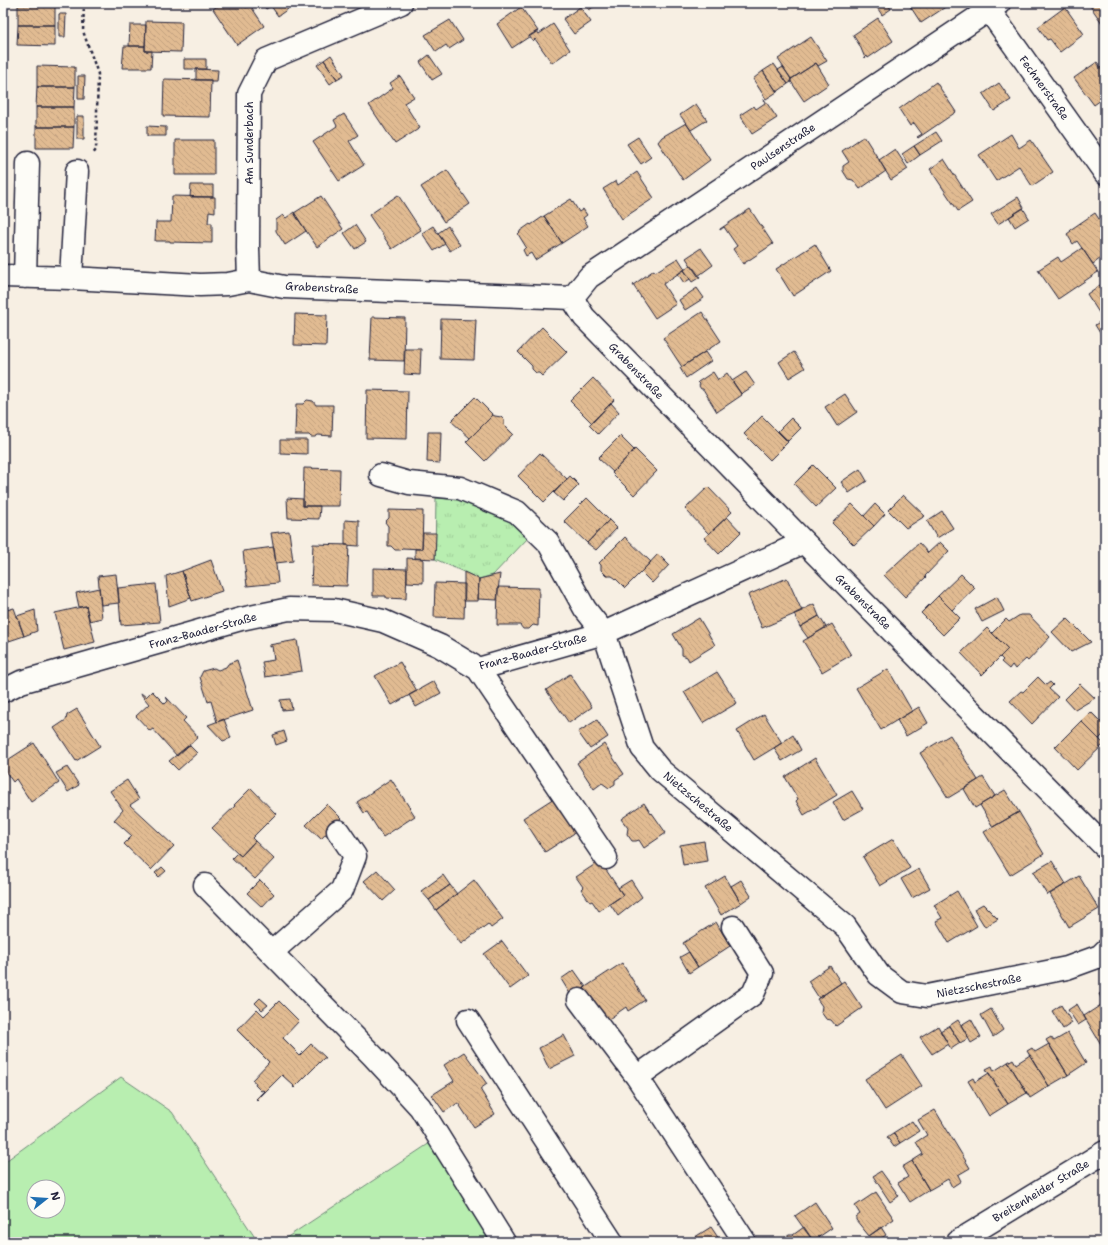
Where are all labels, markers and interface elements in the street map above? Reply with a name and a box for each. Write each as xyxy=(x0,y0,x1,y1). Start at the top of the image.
street label: Fechnerstraße xyxy=(1016,53,1072,123)
street label: Am Sunderbach xyxy=(242,101,257,185)
street label: Paulsenstraße xyxy=(748,120,818,174)
street label: Grabenstraße xyxy=(285,279,359,297)
street label: Grabenstraße xyxy=(605,339,667,403)
street label: Grabenstraße xyxy=(832,571,894,633)
street label: Franz-Baader-Straße xyxy=(147,609,259,653)
street label: Franz-Baader-Straße xyxy=(477,630,589,674)
street label: Nietzschestraße xyxy=(660,768,736,836)
street label: Nietzschestraße xyxy=(935,970,1023,1002)
street label: Breitenheider Straße xyxy=(990,1156,1092,1226)
north arrow xyxy=(26,1179,66,1219)
text: N xyxy=(47,1190,64,1203)

